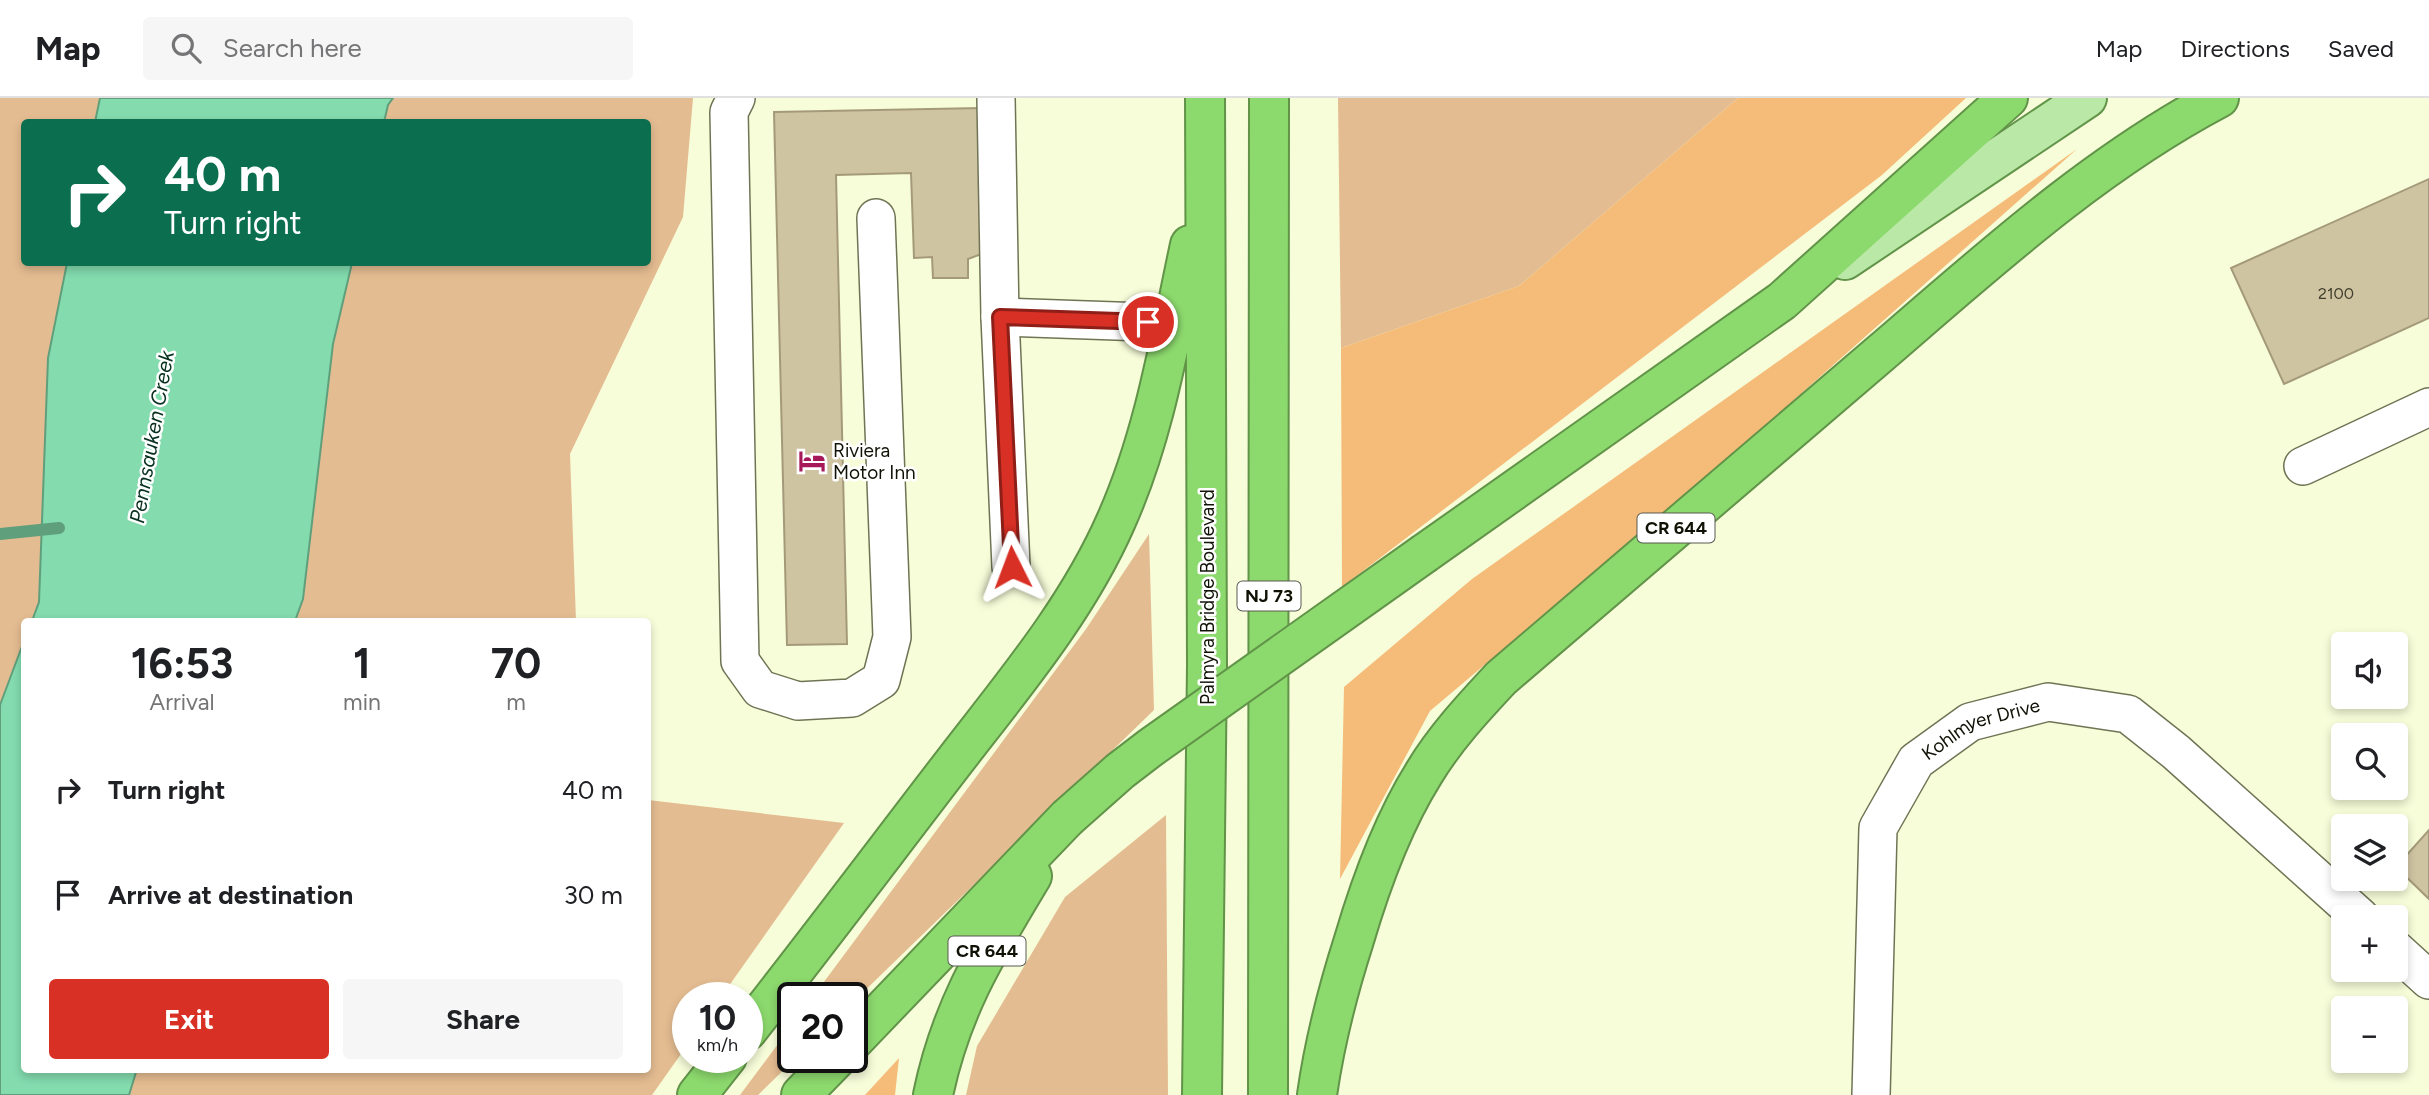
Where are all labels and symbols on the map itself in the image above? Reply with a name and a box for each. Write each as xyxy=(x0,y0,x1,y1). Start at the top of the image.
house number: 2100 xyxy=(2318,284,2354,303)
pin xyxy=(1118,292,1178,352)
water label: Pennsauken Creek xyxy=(124,348,179,525)
place label: Riviera Motor Inn xyxy=(833,439,916,484)
hotel icon: Riviera Motor Inn xyxy=(797,446,827,476)
street label: Palmyra Bridge Boulevard xyxy=(1196,489,1219,705)
road number: CR 644 xyxy=(1638,514,1714,542)
position arrow xyxy=(975,530,1049,604)
road number: NJ 73 xyxy=(1238,582,1300,610)
street label: Kohlmyer Drive xyxy=(1917,694,2042,765)
road number: CR 644 xyxy=(948,936,1026,966)
speed limit sign: 20 xyxy=(777,982,868,1073)

